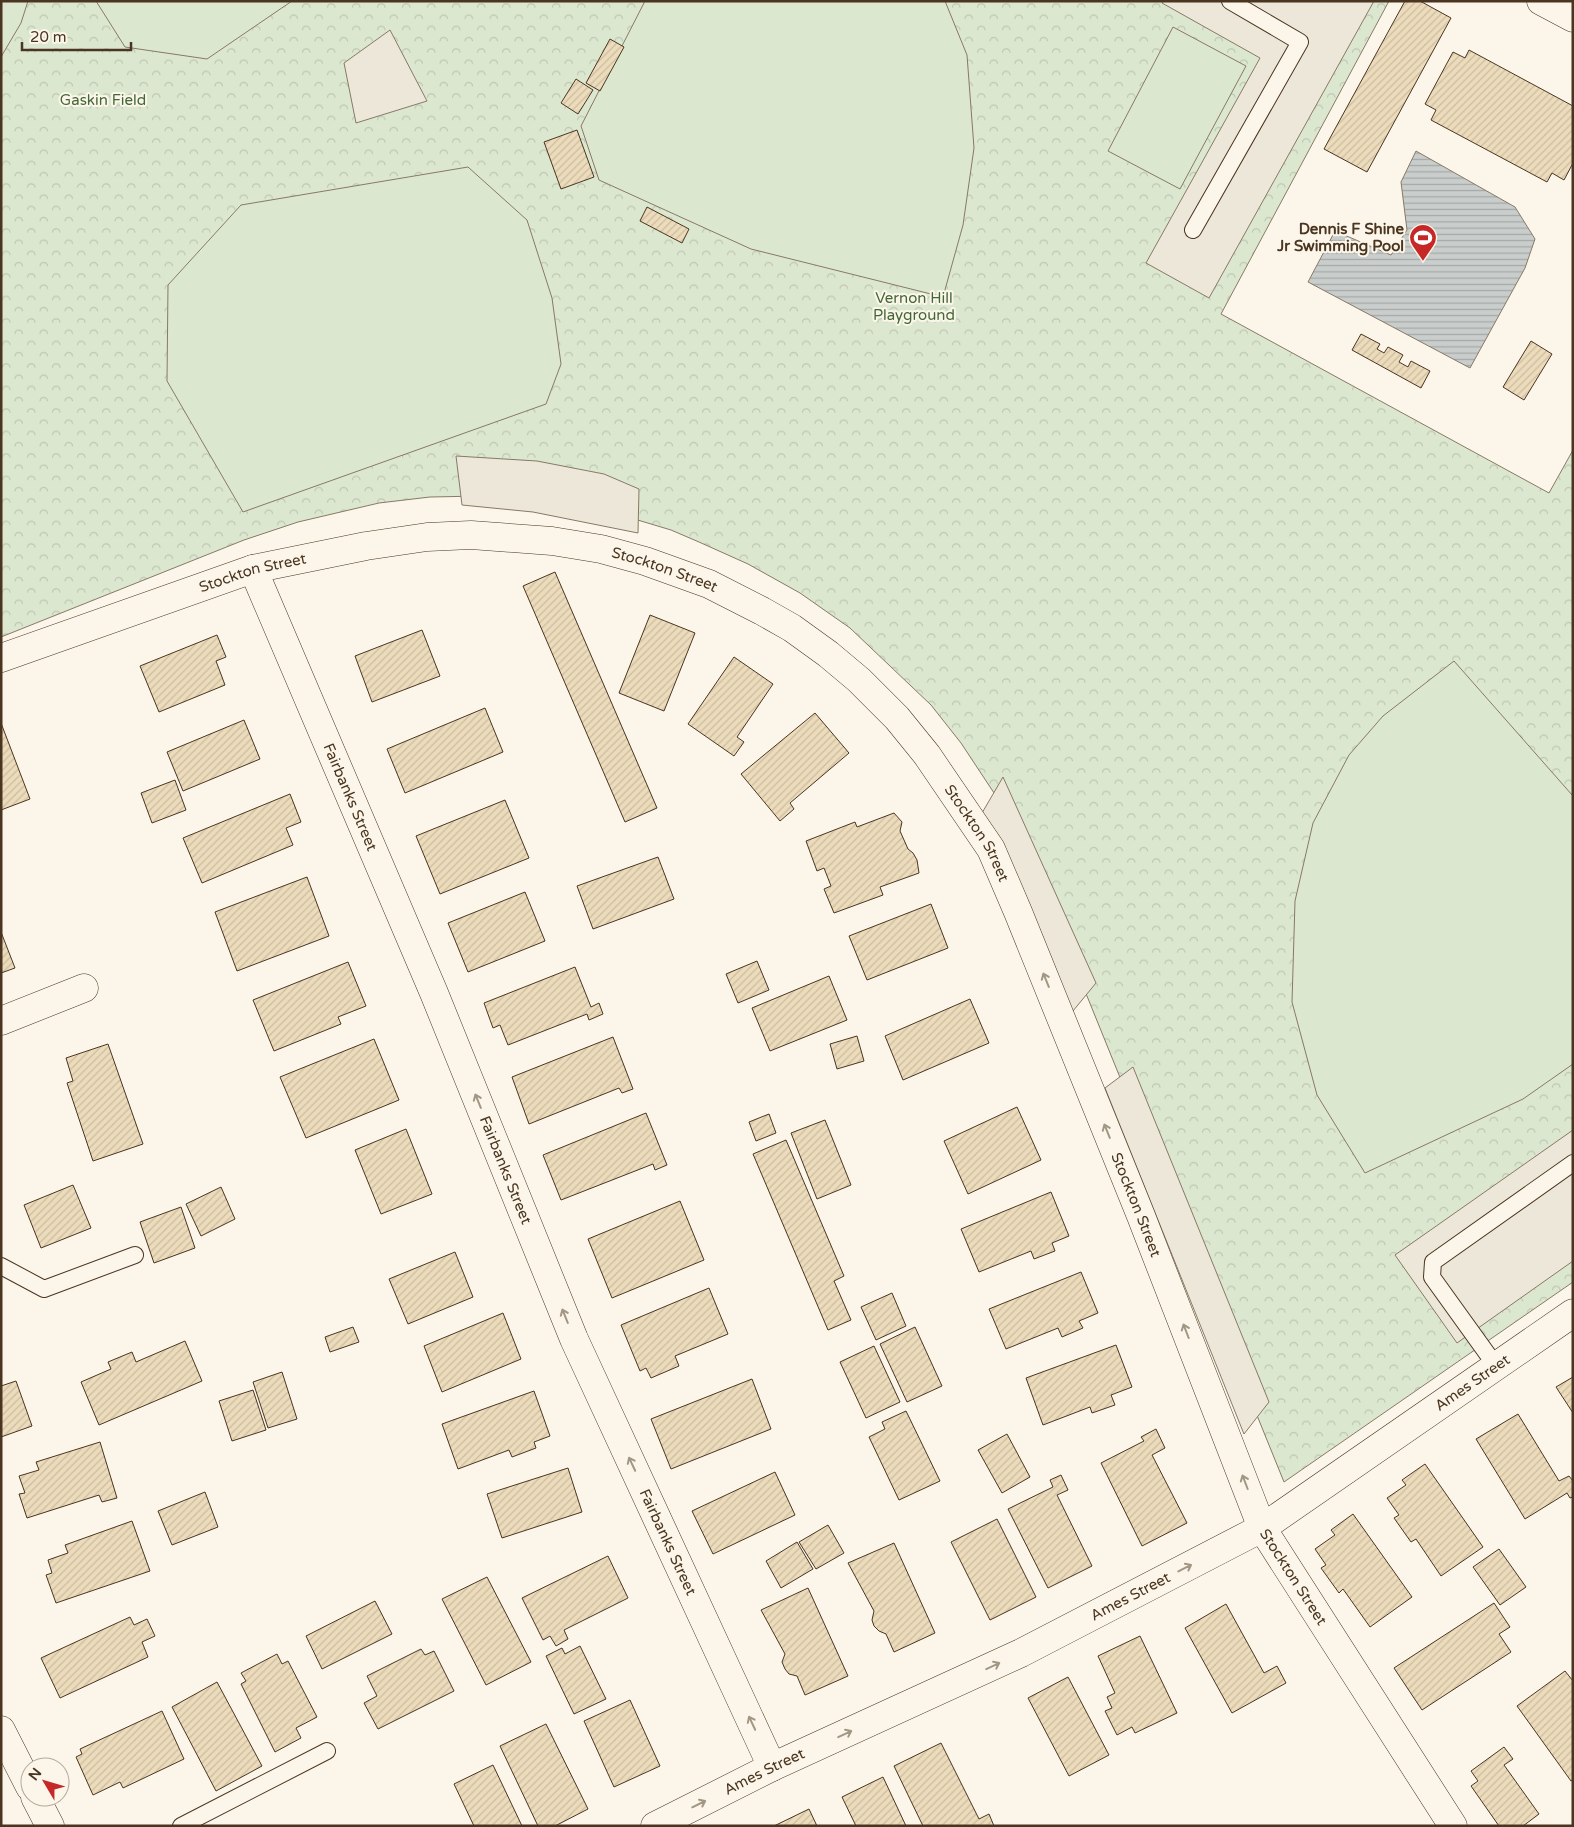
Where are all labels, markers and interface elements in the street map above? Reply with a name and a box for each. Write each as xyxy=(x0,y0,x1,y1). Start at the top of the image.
scale bar xyxy=(22,20,131,52)
text: 20 m xyxy=(30,28,67,46)
park label: Gaskin Field xyxy=(60,91,146,109)
place label: Dennis F Shine Jr Swimming Pool xyxy=(1276,220,1405,256)
sports icon: Dennis F Shine Jr Swimming Pool xyxy=(1408,223,1438,262)
park label: Vernon Hill Playground xyxy=(873,289,955,324)
street label: Stockton Street xyxy=(610,543,721,596)
street label: Stockton Street xyxy=(197,549,308,596)
street label: Fairbanks Street xyxy=(319,741,381,854)
street label: Stockton Street xyxy=(941,781,1013,885)
one-way arrow xyxy=(1040,973,1050,988)
one-way arrow xyxy=(473,1094,482,1109)
street label: Fairbanks Street xyxy=(476,1113,536,1227)
one-way arrow xyxy=(1102,1124,1111,1139)
street label: Stockton Street xyxy=(1107,1150,1165,1260)
one-way arrow xyxy=(559,1309,568,1324)
one-way arrow xyxy=(1181,1323,1190,1339)
street label: Ames Street xyxy=(1431,1350,1514,1415)
one-way arrow xyxy=(626,1457,636,1472)
one-way arrow xyxy=(1239,1475,1249,1490)
street label: Fairbanks Street xyxy=(636,1486,700,1598)
street label: Stockton Street xyxy=(1256,1526,1331,1629)
one-way arrow xyxy=(1177,1563,1192,1573)
street label: Ames Street xyxy=(1087,1568,1173,1624)
one-way arrow xyxy=(985,1661,1000,1670)
one-way arrow xyxy=(746,1716,756,1731)
one-way arrow xyxy=(837,1728,852,1738)
street label: Ames Street xyxy=(721,1744,808,1799)
north arrow xyxy=(20,1757,70,1807)
text: N xyxy=(25,1765,45,1784)
one-way arrow xyxy=(691,1799,706,1808)

